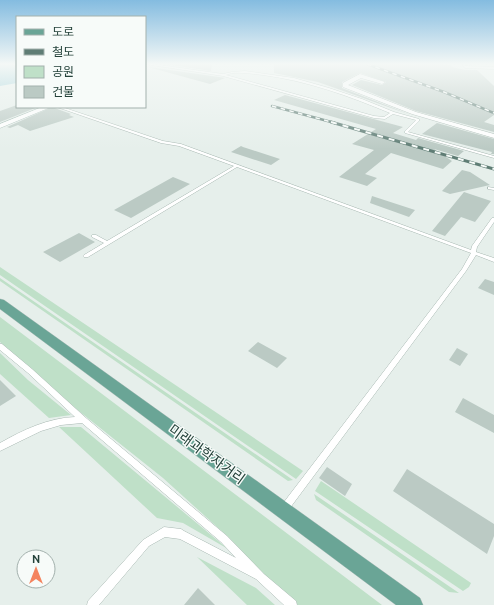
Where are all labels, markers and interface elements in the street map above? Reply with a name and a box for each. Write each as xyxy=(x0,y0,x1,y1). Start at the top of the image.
legend xyxy=(16,16,146,108)
text: 도로 xyxy=(52,25,74,38)
text: 철도 xyxy=(52,45,74,58)
text: 공원 xyxy=(52,65,74,78)
text: 건물 xyxy=(52,85,74,98)
street label: 미래과학자거리 xyxy=(166,421,248,487)
north arrow xyxy=(16,549,56,589)
text: N xyxy=(32,553,40,565)

